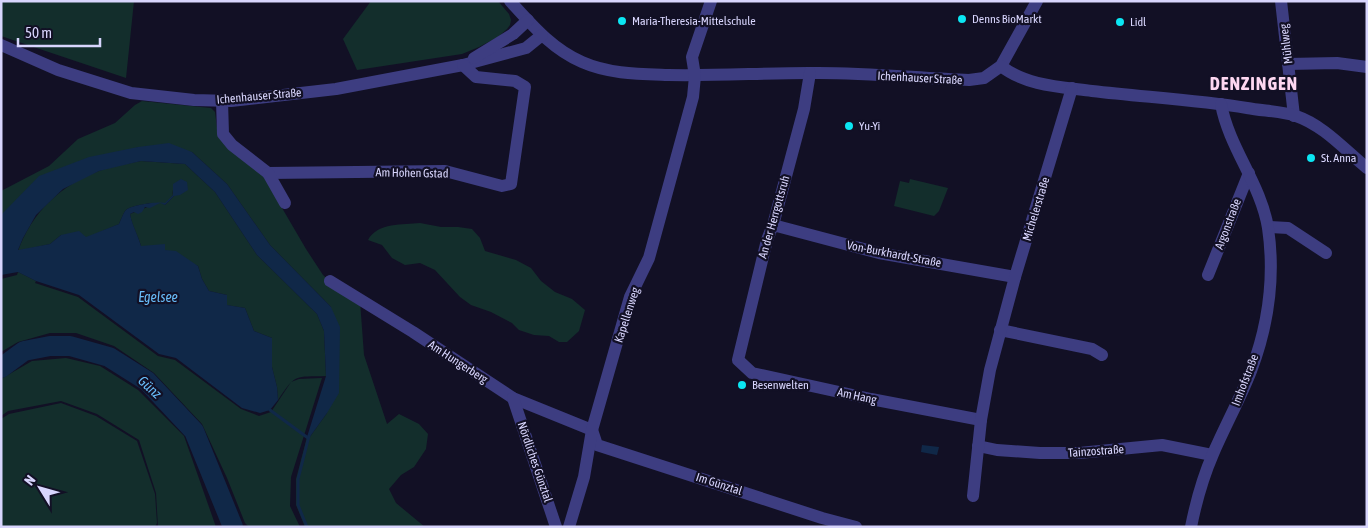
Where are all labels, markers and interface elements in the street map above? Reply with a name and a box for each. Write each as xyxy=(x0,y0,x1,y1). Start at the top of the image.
place label: Denns BioMarkt xyxy=(972,12,1042,26)
marker: Denns BioMarkt xyxy=(956,13,968,25)
place label: Maria-Theresia-Mittelschule xyxy=(632,14,756,28)
scale bar xyxy=(18,15,100,47)
marker: Maria-Theresia-Mittelschule xyxy=(616,15,628,27)
place label: Lidl xyxy=(1130,15,1147,29)
marker: Lidl xyxy=(1114,16,1126,28)
street label: Mühlweg xyxy=(1276,22,1295,65)
text: 50 m xyxy=(25,24,52,41)
street label: Ichenhauser Straße xyxy=(877,69,963,87)
district label: DENZINGEN xyxy=(1210,73,1298,94)
street label: Ichenhauser Straße xyxy=(216,85,302,107)
place label: Yu-Yi xyxy=(859,119,880,133)
marker: Yu-Yi xyxy=(843,120,855,132)
place label: St. Anna xyxy=(1321,151,1356,165)
marker: St. Anna xyxy=(1305,152,1317,164)
street label: Am Hohen Gstad xyxy=(375,165,449,181)
street label: An der Herrgottsruh xyxy=(755,174,793,260)
street label: Michelerstraße xyxy=(1020,175,1052,243)
street label: Argonstraße xyxy=(1212,197,1244,251)
street label: Von-Burkhardt-Straße xyxy=(846,238,942,270)
street label: Kapellenweg xyxy=(611,285,643,345)
water label: Egelsee xyxy=(138,289,178,305)
street label: Am Hungerberg xyxy=(426,338,491,387)
street label: Imhofstraße xyxy=(1229,352,1261,408)
water label: Günz xyxy=(135,372,166,402)
place label: Besenwelten xyxy=(752,378,809,392)
marker: Besenwelten xyxy=(736,379,748,391)
street label: Am Hang xyxy=(836,385,879,407)
street label: Nördliches Günztal xyxy=(515,420,556,505)
street label: Tainzostraße xyxy=(1068,442,1124,460)
north arrow xyxy=(15,463,65,513)
street label: Im Günztal xyxy=(694,470,745,498)
text: N xyxy=(21,472,38,488)

